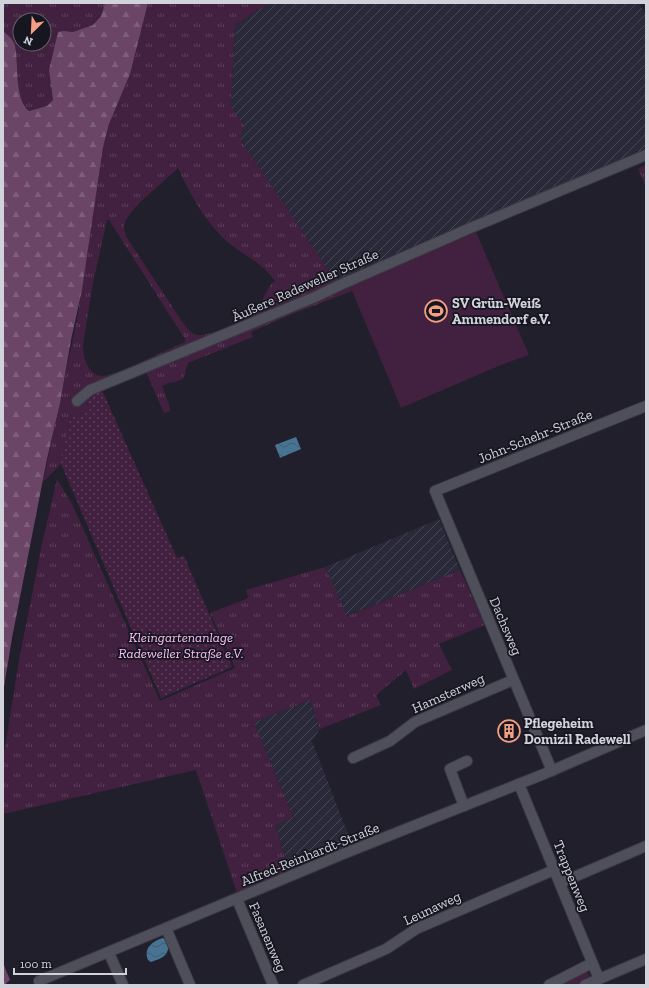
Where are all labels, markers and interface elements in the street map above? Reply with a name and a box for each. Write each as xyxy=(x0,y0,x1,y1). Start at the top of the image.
north arrow xyxy=(12,12,52,52)
text: N xyxy=(21,33,35,48)
street label: Äußere Radeweller Straße xyxy=(229,245,381,325)
place label: SV Grün-Weiß Ammendorf e.V. xyxy=(452,295,551,328)
sports icon: SV Grün-Weiß Ammendorf e.V. xyxy=(423,298,449,324)
street label: John-Schehr-Straße xyxy=(476,406,595,467)
street label: Dachsweg xyxy=(486,594,526,658)
park label: Kleingartenanlage Radeweller Straße e.V. xyxy=(118,629,244,662)
street label: Hamsterweg xyxy=(409,670,488,717)
place label: Pflegeheim Domizil Radewell xyxy=(524,715,631,748)
building icon: Pflegeheim Domizil Radewell xyxy=(496,718,522,744)
street label: Alfred-Reinhardt-Straße xyxy=(238,819,382,890)
street label: Trappenweg xyxy=(549,838,594,915)
street label: Leunaweg xyxy=(401,888,464,929)
street label: Fasanenweg xyxy=(245,900,290,975)
scale bar xyxy=(14,950,126,976)
text: 100 m xyxy=(20,957,52,971)

